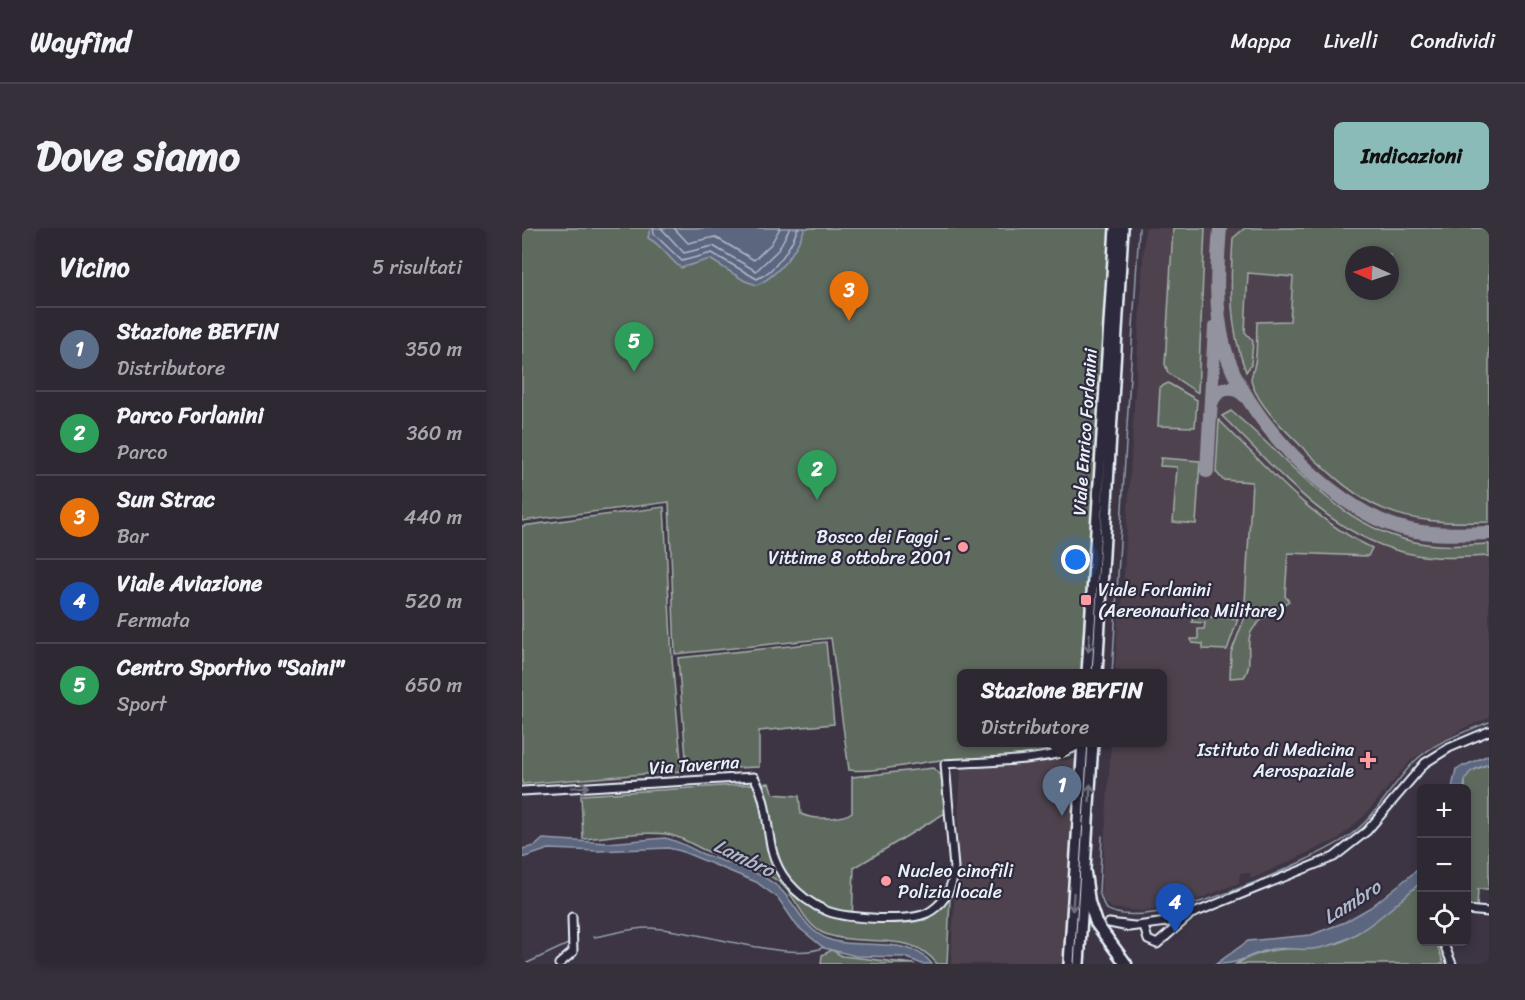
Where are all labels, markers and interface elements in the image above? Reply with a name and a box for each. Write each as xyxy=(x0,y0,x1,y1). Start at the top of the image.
text: Wayfind xyxy=(30,17,131,66)
text: Mappa xyxy=(1230,22,1291,60)
text: Livelli xyxy=(1324,22,1378,60)
text: Condividi xyxy=(1411,22,1495,60)
text: Dove siamo xyxy=(36,119,240,193)
button: Indicazioni xyxy=(1334,122,1489,190)
text: Vicino xyxy=(60,244,130,290)
north arrow xyxy=(1345,246,1399,300)
text: 5 risultati xyxy=(372,250,462,285)
pin: 3 xyxy=(830,272,868,321)
text: Stazione BEYFIN xyxy=(117,312,279,351)
pin: 5 xyxy=(614,322,654,372)
text: 1 xyxy=(75,332,84,367)
text: 350 m xyxy=(406,332,462,367)
street label: Viale Enrico Forlanini xyxy=(1063,346,1107,517)
text: Distributore xyxy=(117,351,225,386)
text: Parco Forlanini xyxy=(117,396,263,435)
text: 2 xyxy=(74,416,85,451)
text: 360 m xyxy=(406,416,462,451)
text: Parco xyxy=(117,435,168,470)
pin: 2 xyxy=(798,450,836,500)
text: Sun Strac xyxy=(117,480,215,519)
text: 3 xyxy=(74,500,85,535)
text: 440 m xyxy=(404,500,462,535)
text: Bar xyxy=(117,519,148,554)
place label: Bosco dei Faggi - Vittime 8 ottobre 2001 xyxy=(768,521,951,574)
marker: Bosco dei Faggi - Vittime 8 ottobre 2001 xyxy=(956,540,970,554)
your location xyxy=(1061,545,1090,574)
text: Viale Aviazione xyxy=(117,564,262,603)
place label: Viale Forlanini (Aereonautica Militare) xyxy=(1098,574,1285,627)
text: 4 xyxy=(73,584,86,619)
text: 520 m xyxy=(405,584,462,619)
marker: Viale Forlanini (Aereonautica Militare) xyxy=(1079,593,1093,607)
text: Fermata xyxy=(117,603,190,638)
one-way arrow xyxy=(1083,632,1094,652)
text: Centro Sportivo "Saini" xyxy=(117,648,344,687)
text: 5 xyxy=(73,668,86,703)
text: 650 m xyxy=(405,668,462,703)
popup xyxy=(957,669,1167,747)
text: Stazione BEYFIN xyxy=(981,671,1143,710)
text: Sport xyxy=(117,687,167,722)
text: Distributore xyxy=(981,710,1089,745)
place label: Istituto di Medicina Aerospaziale xyxy=(1196,734,1355,787)
street label: Via Taverna xyxy=(648,746,741,784)
marker: Istituto di Medicina Aerospaziale xyxy=(1359,751,1377,769)
pin: 1 xyxy=(1042,766,1082,816)
one-way arrow xyxy=(570,782,590,793)
one-way arrow xyxy=(1085,784,1096,804)
map controls xyxy=(1417,784,1471,946)
button: + xyxy=(1417,784,1471,838)
water label: Lambro xyxy=(708,828,782,888)
button: − xyxy=(1417,838,1471,892)
place label: Nucleo cinofili Polizia locale xyxy=(898,855,1014,908)
water label: Lambro xyxy=(1316,869,1390,934)
marker: Nucleo cinofili Polizia locale xyxy=(879,874,893,888)
pin: 4 xyxy=(1156,884,1194,933)
one-way arrow xyxy=(1067,891,1078,911)
button: locate xyxy=(1417,892,1471,946)

